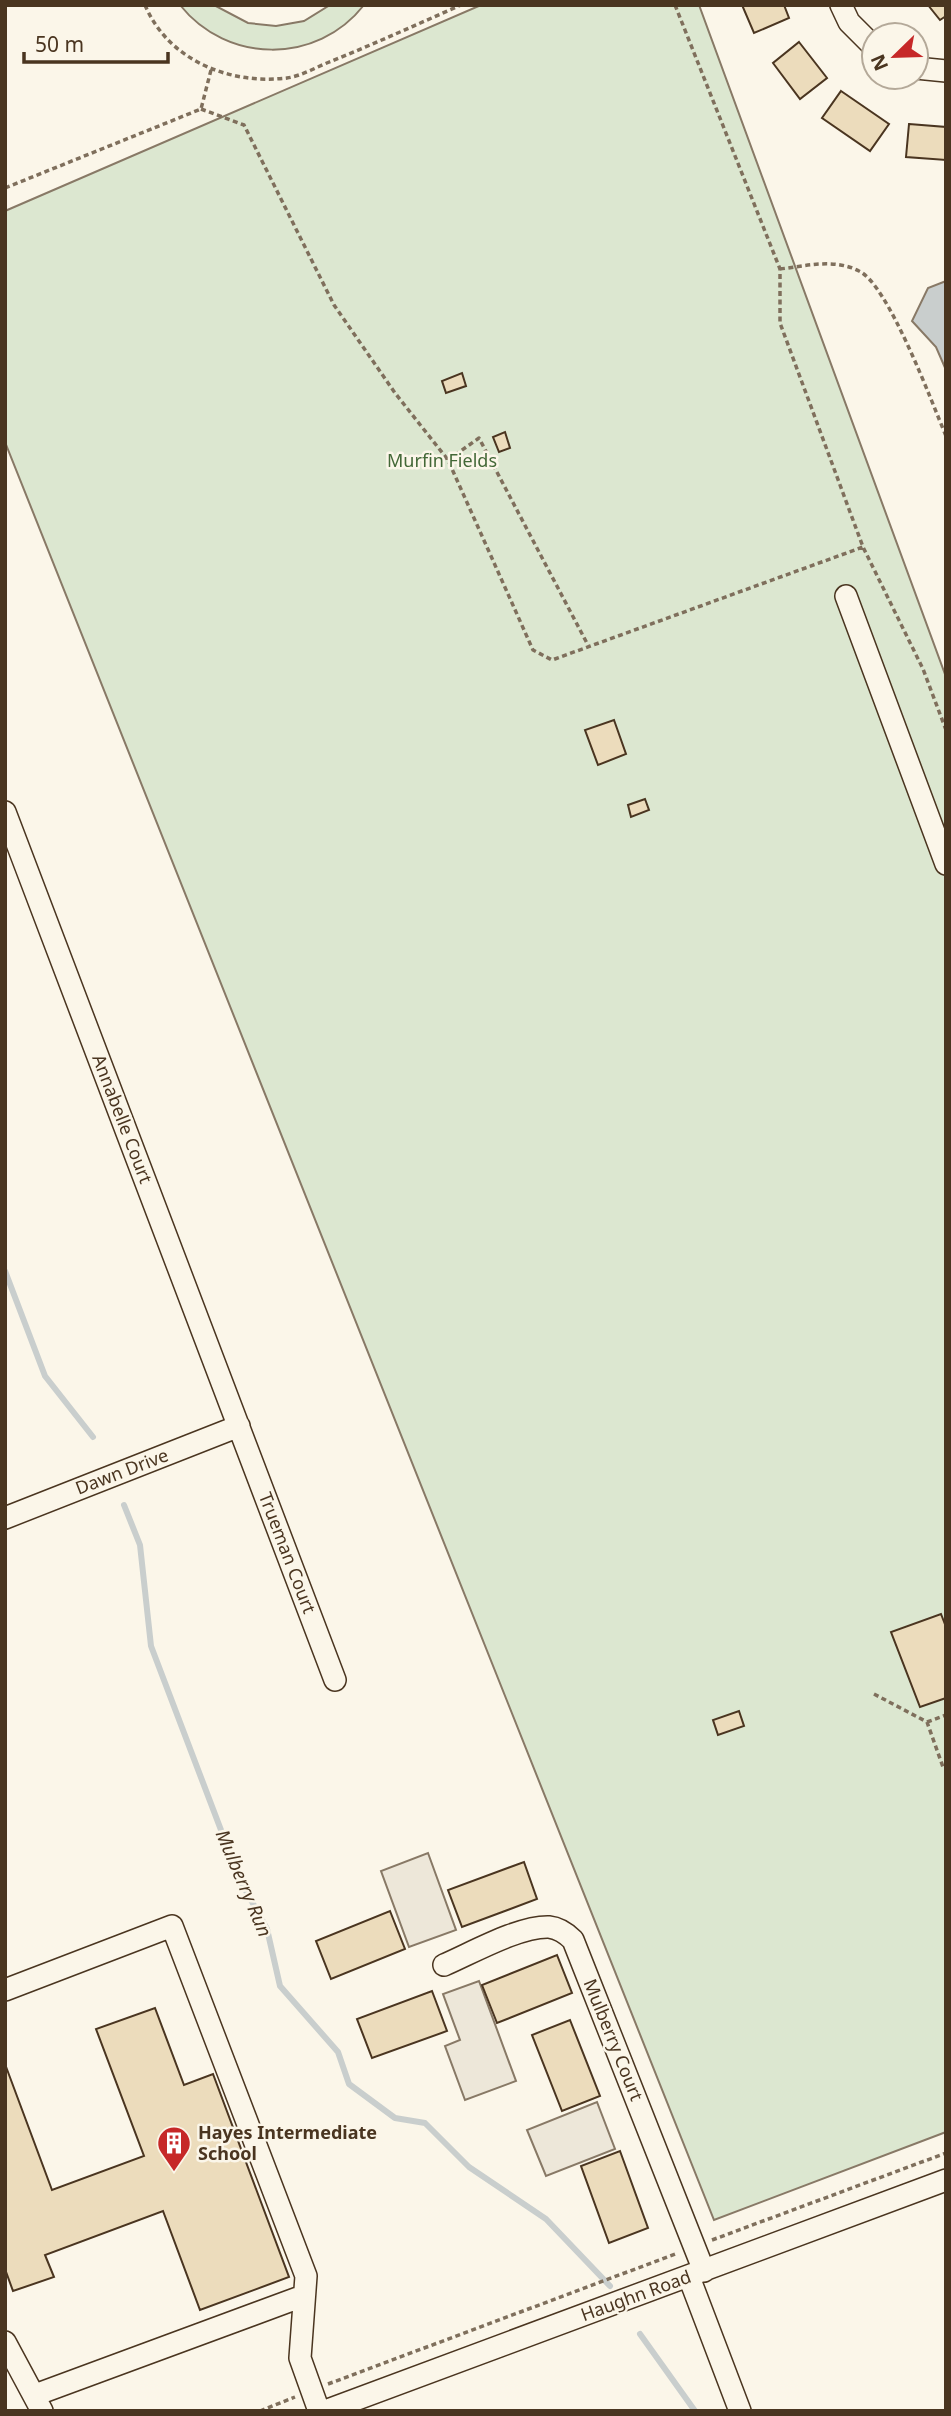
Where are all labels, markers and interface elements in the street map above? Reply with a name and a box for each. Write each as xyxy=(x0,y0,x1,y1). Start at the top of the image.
scale bar xyxy=(24,21,168,65)
north arrow xyxy=(860,21,930,91)
text: 50 m xyxy=(35,30,84,58)
text: N xyxy=(864,50,894,75)
park label: Murfin Fields xyxy=(387,448,497,472)
street label: Annabelle Court xyxy=(87,1051,159,1187)
street label: Dawn Drive xyxy=(72,1442,172,1500)
street label: Trueman Court xyxy=(254,1489,322,1617)
water label: Mulberry Run xyxy=(210,1825,278,1941)
street label: Mulberry Court xyxy=(579,1975,649,2105)
place label: Hayes Intermediate School xyxy=(198,2120,377,2165)
building icon: Hayes Intermediate School xyxy=(155,2124,193,2173)
street label: Haughn Road xyxy=(577,2264,694,2326)

